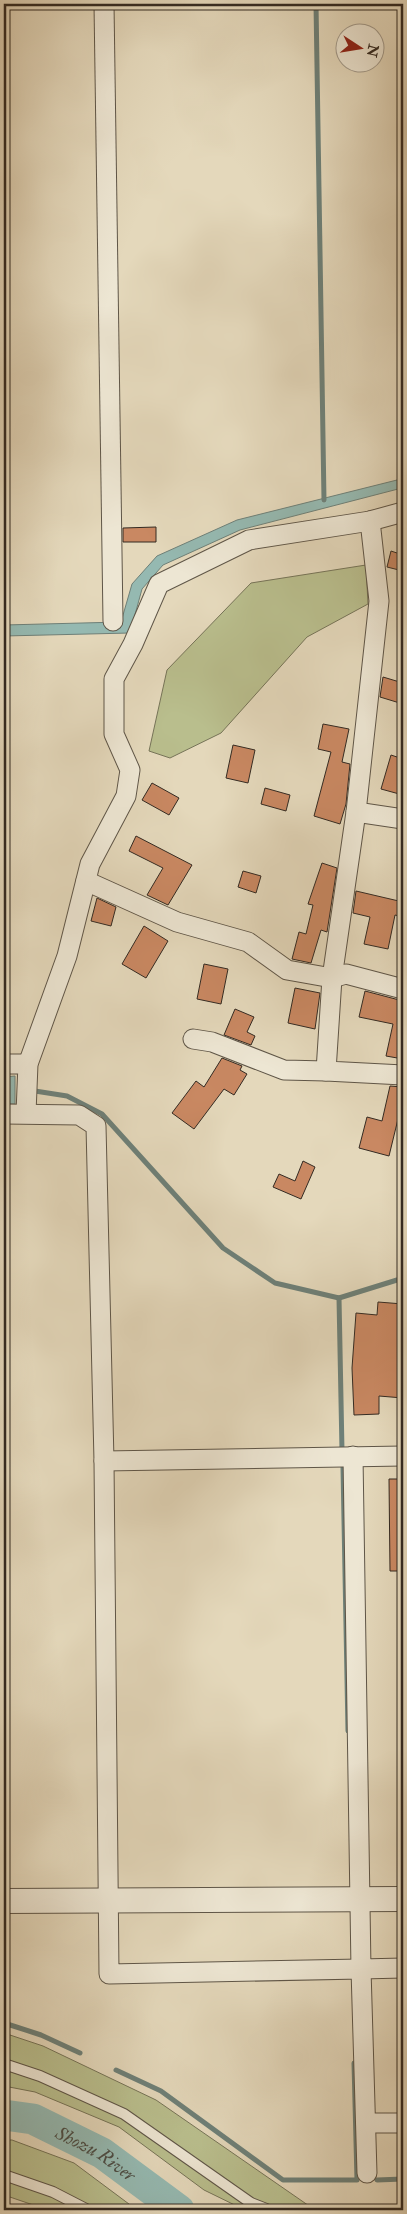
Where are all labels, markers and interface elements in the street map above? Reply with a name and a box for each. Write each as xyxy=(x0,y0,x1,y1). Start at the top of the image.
north arrow xyxy=(334,22,384,72)
text: N xyxy=(363,42,382,59)
water label: Shozu River xyxy=(50,2121,141,2188)

